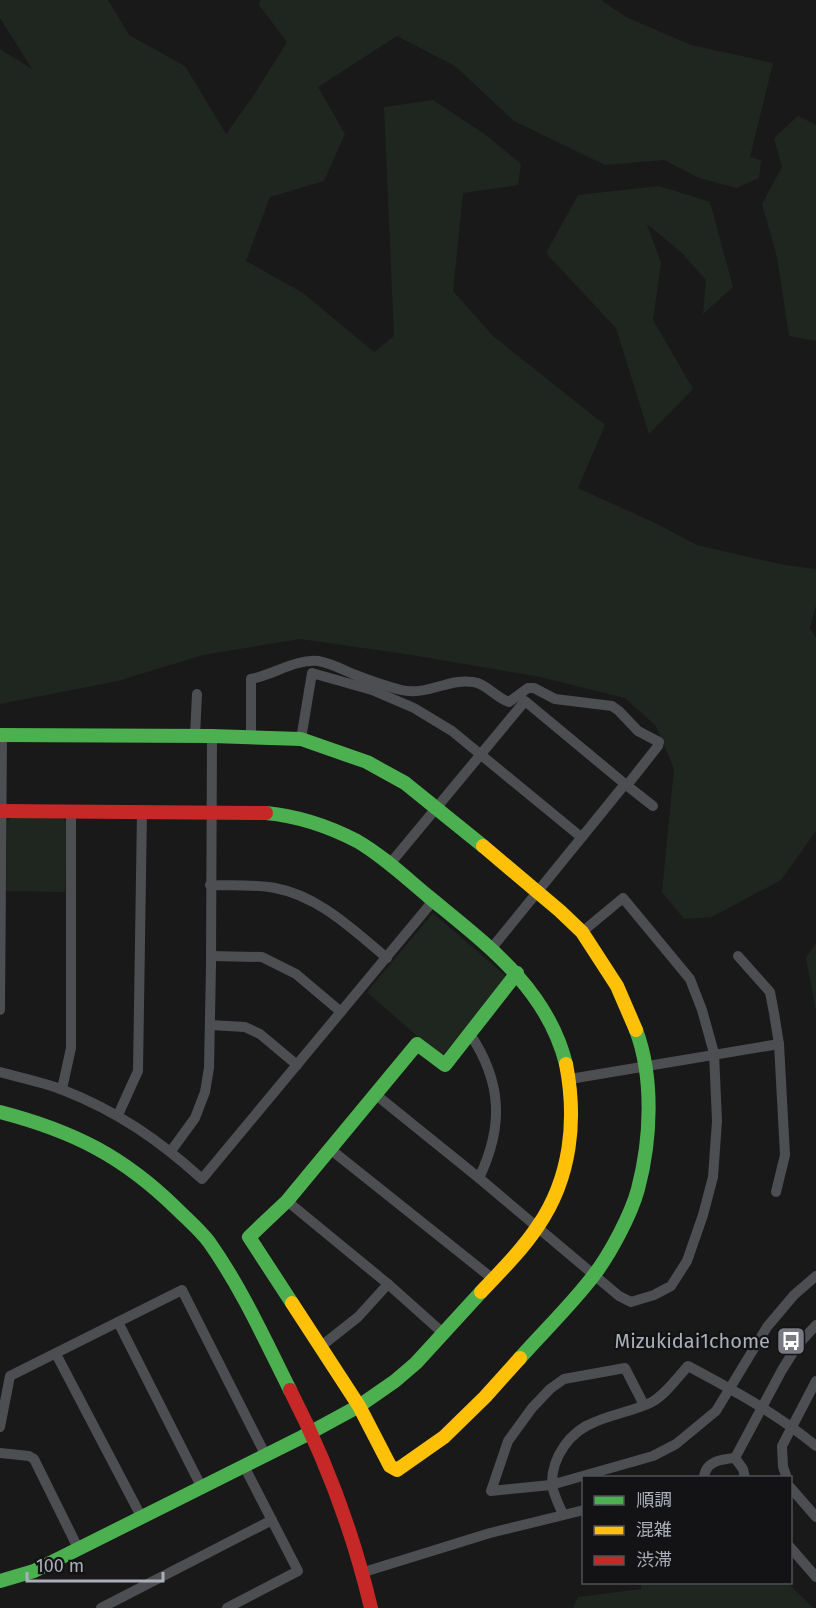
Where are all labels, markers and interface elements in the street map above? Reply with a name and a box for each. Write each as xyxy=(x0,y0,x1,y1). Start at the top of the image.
bus stop icon: Mizukidai1chome xyxy=(775,1325,807,1357)
place label: Mizukidai1chome xyxy=(615,1329,770,1353)
legend xyxy=(582,1476,792,1584)
text: 順調 xyxy=(636,1489,672,1511)
text: 混雑 xyxy=(636,1519,672,1541)
scale bar xyxy=(27,1545,164,1583)
text: 渋滞 xyxy=(636,1549,672,1571)
text: 100 m xyxy=(36,1555,84,1577)

